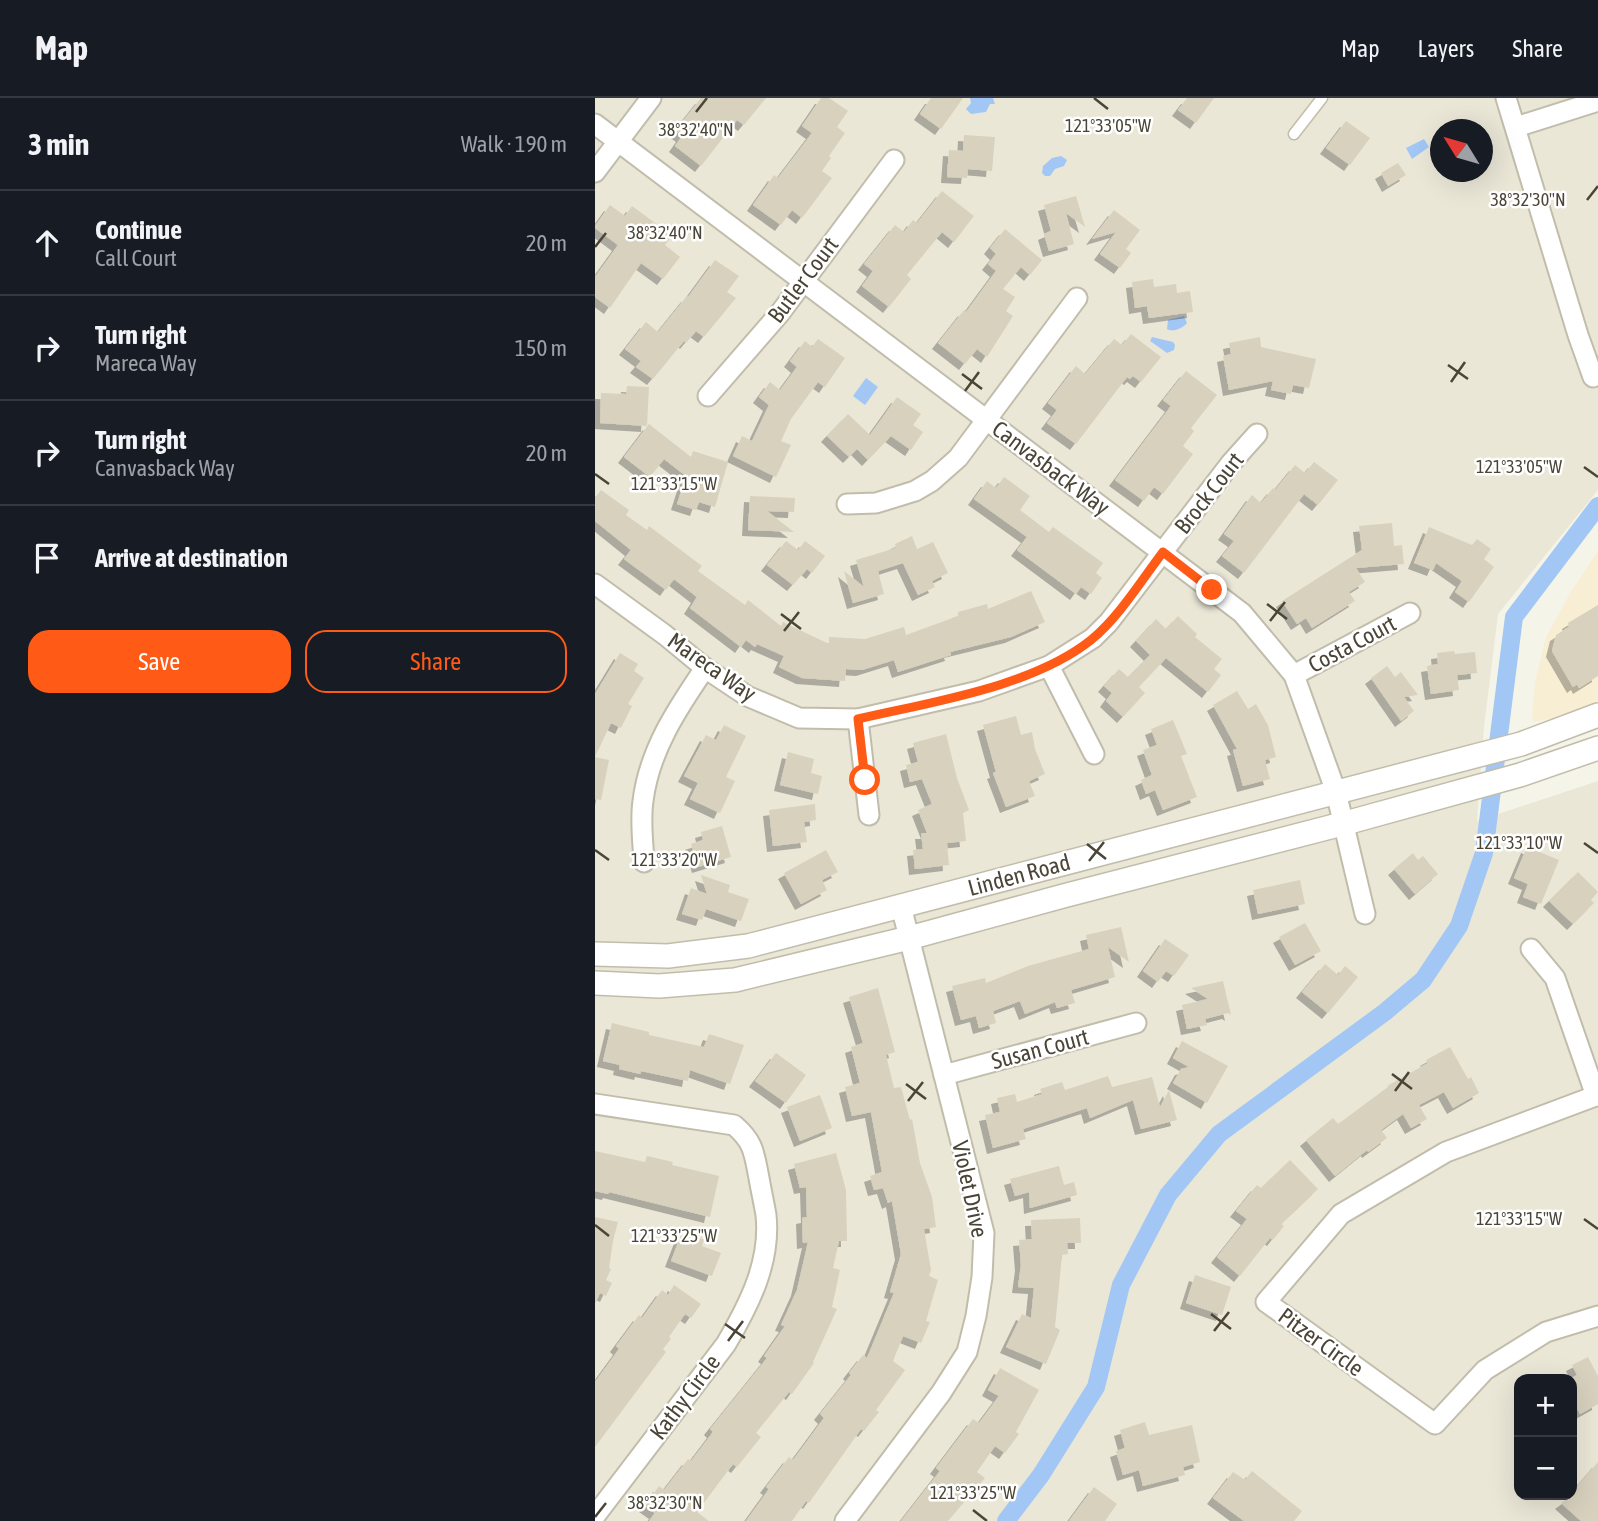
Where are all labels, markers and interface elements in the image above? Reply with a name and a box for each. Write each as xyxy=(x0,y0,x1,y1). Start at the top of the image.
text: Map xyxy=(35,29,88,67)
text: Map xyxy=(1341,35,1380,62)
text: Layers xyxy=(1418,35,1474,62)
text: Share xyxy=(1512,35,1563,62)
text: 121°33'05"W xyxy=(1065,115,1151,136)
text: 38°32'40"N xyxy=(658,119,734,140)
north arrow xyxy=(1430,119,1493,182)
text: 3 min xyxy=(28,127,89,161)
text: Walk · 190 m xyxy=(461,131,567,157)
text: 38°32'30"N xyxy=(1490,189,1566,210)
text: Continue xyxy=(95,215,182,245)
text: 38°32'40"N xyxy=(627,222,703,243)
icon: ahead xyxy=(28,224,66,262)
text: 20 m xyxy=(526,230,567,256)
street label: Butler Court xyxy=(762,232,844,328)
text: Call Court xyxy=(95,245,177,271)
text: Turn right xyxy=(95,320,186,350)
icon: right xyxy=(28,329,66,367)
text: 150 m xyxy=(515,335,567,361)
text: Mareca Way xyxy=(95,350,197,376)
street label: Canvasback Way xyxy=(987,416,1115,520)
text: Turn right xyxy=(95,425,186,455)
icon: right xyxy=(28,434,66,472)
text: 20 m xyxy=(526,440,567,466)
street label: Brock Court xyxy=(1169,447,1249,539)
text: Canvasback Way xyxy=(95,455,235,481)
text: 121°33'05"W xyxy=(1476,456,1562,477)
text: 121°33'15"W xyxy=(631,473,717,494)
icon: arrive xyxy=(28,539,66,577)
text: Arrive at destination xyxy=(95,543,288,573)
route end xyxy=(1196,574,1227,605)
street label: Costa Court xyxy=(1304,610,1400,678)
street label: Mareca Way xyxy=(663,627,761,707)
button: Save xyxy=(28,630,291,693)
button: Share xyxy=(305,630,567,693)
route start xyxy=(849,764,880,795)
text: 121°33'10"W xyxy=(1476,832,1562,853)
text: 121°33'20"W xyxy=(631,849,717,870)
street label: Linden Road xyxy=(965,849,1073,901)
street label: Susan Court xyxy=(989,1024,1091,1074)
street label: Violet Drive xyxy=(947,1138,993,1240)
text: 121°33'15"W xyxy=(1476,1208,1562,1229)
text: 121°33'25"W xyxy=(631,1225,717,1246)
street label: Pitzer Circle xyxy=(1274,1303,1368,1381)
street label: Kathy Circle xyxy=(645,1350,725,1444)
map controls xyxy=(1514,1374,1577,1500)
button: + xyxy=(1514,1374,1577,1437)
button: − xyxy=(1514,1437,1577,1500)
text: 121°33'25"W xyxy=(930,1482,1016,1503)
text: 38°32'30"N xyxy=(627,1492,703,1513)

